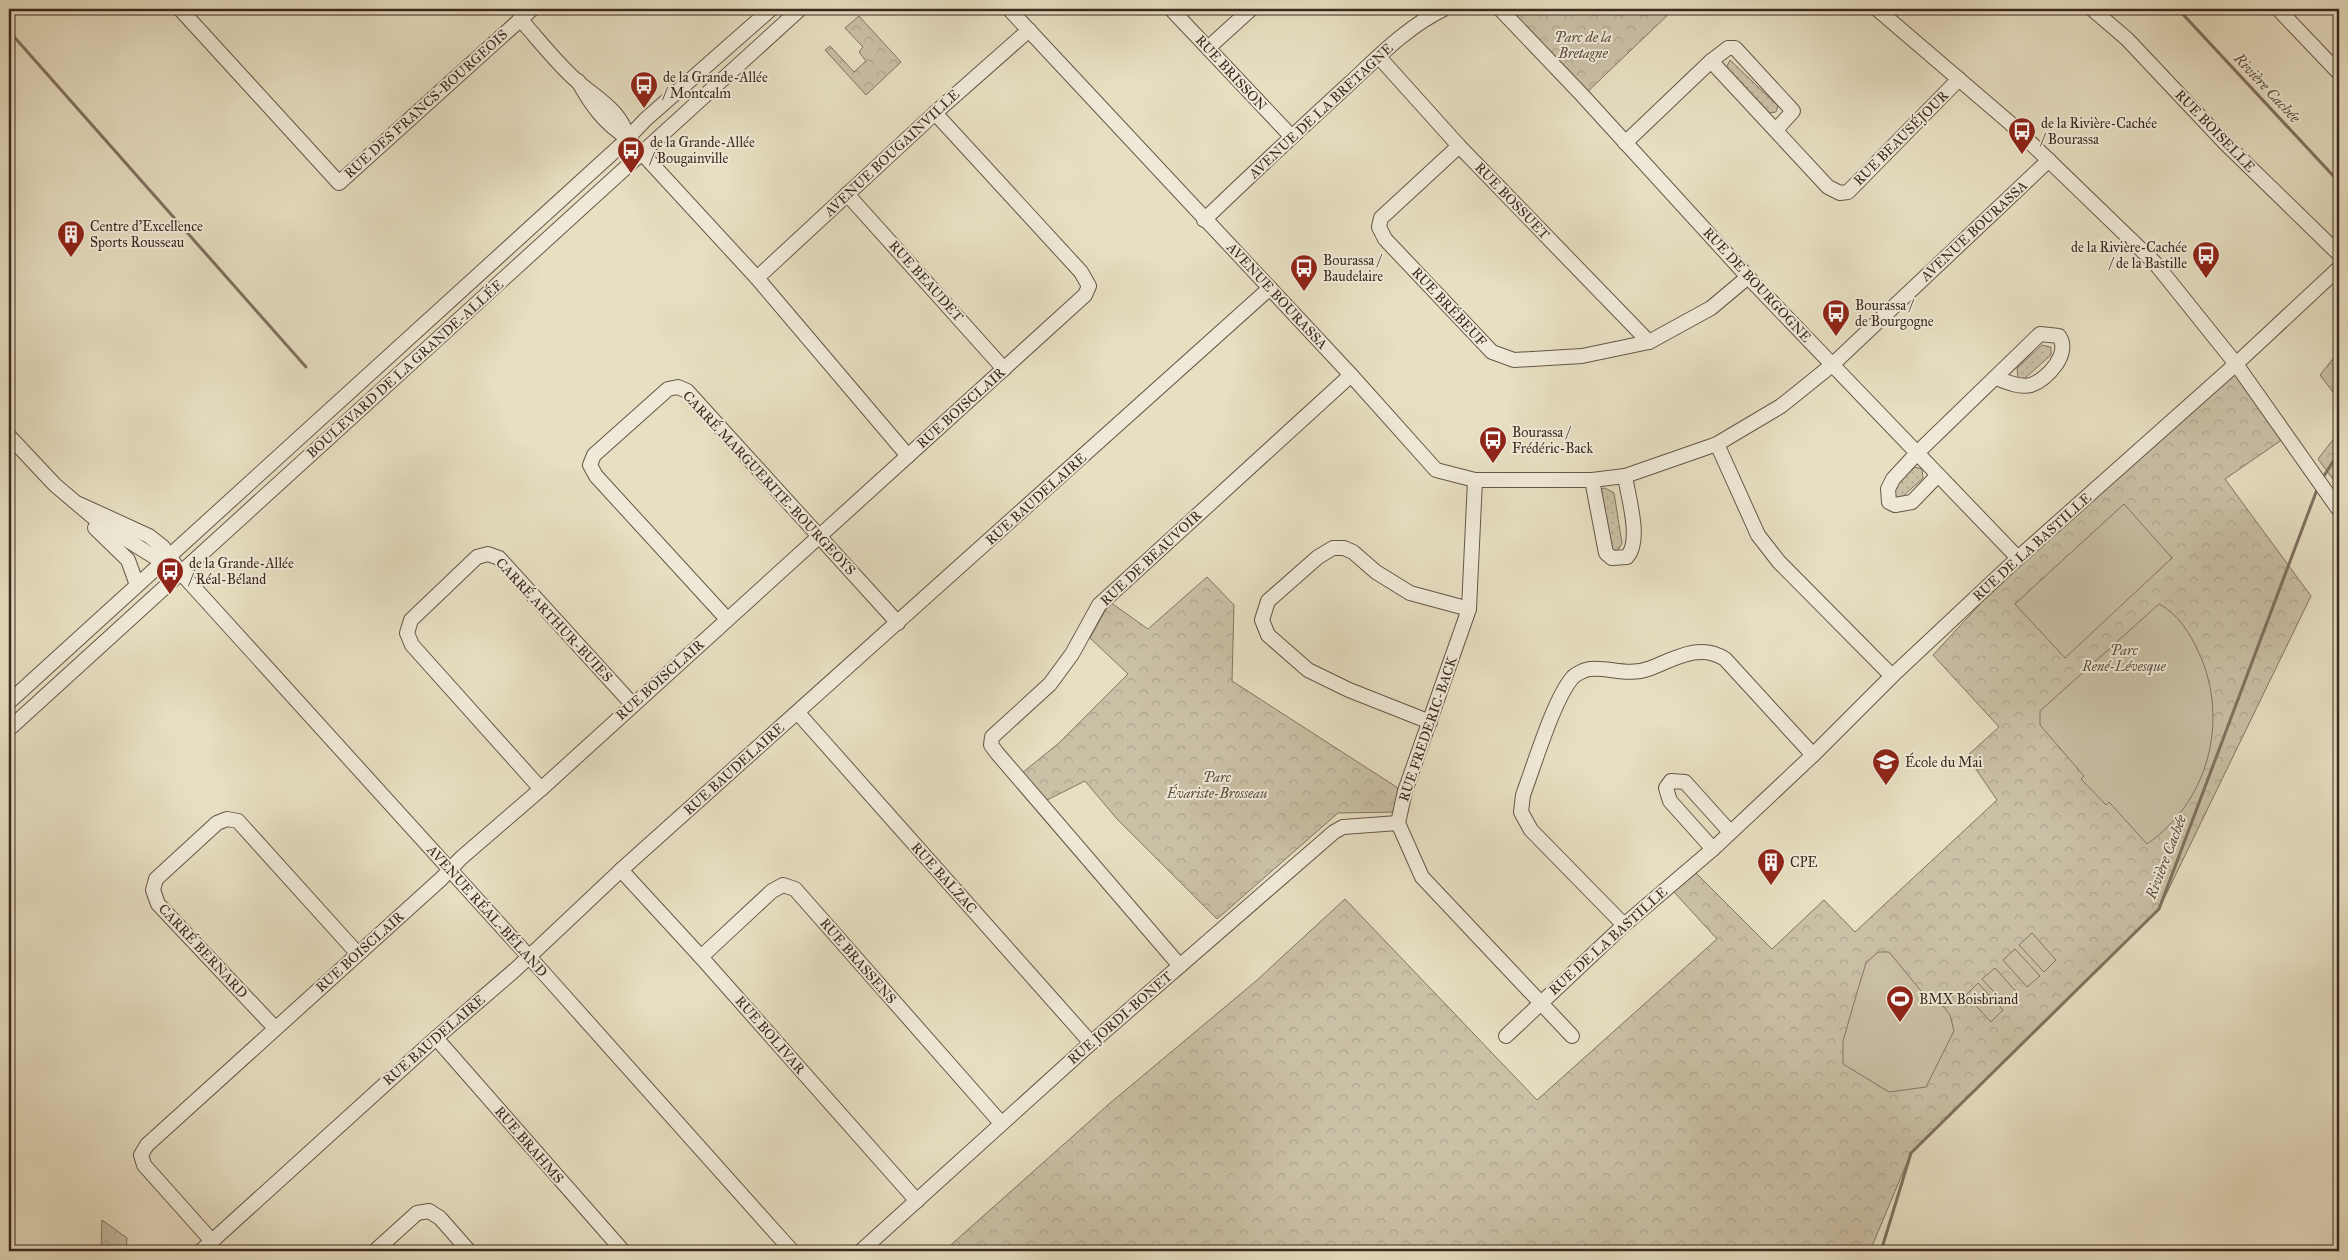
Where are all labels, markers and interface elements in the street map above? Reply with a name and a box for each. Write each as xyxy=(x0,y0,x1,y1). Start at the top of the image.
street label: RUE DES FRANCS-BOURGEOIS xyxy=(341,26,511,182)
park label: Parc de la Bretagne xyxy=(1555,29,1612,62)
street label: RUE BRISSON xyxy=(1192,32,1270,114)
street label: AVENUE DE LA BRETAGNE xyxy=(1245,40,1397,183)
water label: Rivière Cachée xyxy=(2230,49,2304,127)
place label: de la Grande-Allée / Montcalm xyxy=(662,69,768,102)
bus stop icon: de la Grande-Allée / Montcalm xyxy=(629,70,659,109)
street label: RUE BEAUSÉJOUR xyxy=(1849,85,1954,190)
street label: AVENUE BOUGAINVILLE xyxy=(820,86,963,221)
street label: RUE BOISELLE xyxy=(2171,86,2259,176)
place label: de la Rivière-Cachée / Bourassa xyxy=(2040,115,2157,148)
bus stop icon: de la Rivière-Cachée / Bourassa xyxy=(2007,116,2037,155)
place label: de la Grande-Allée / Bougainville xyxy=(649,134,755,167)
bus stop icon: de la Grande-Allée / Bougainville xyxy=(616,135,646,174)
street label: RUE BOSSUET xyxy=(1471,159,1553,243)
street label: AVENUE BOURASSA xyxy=(1916,177,2031,286)
place label: Centre d'Excellence Sports Rousseau xyxy=(90,218,203,251)
building icon: Centre d'Excellence Sports Rousseau xyxy=(56,219,86,258)
street label: RUE DE BOURGOGNE xyxy=(1699,224,1815,346)
street label: RUE BEAUDET xyxy=(885,237,967,325)
street label: AVENUE BOURASSA xyxy=(1222,238,1331,353)
place label: de la Rivière-Cachée / de la Bastille xyxy=(2071,239,2187,272)
bus stop icon: de la Rivière-Cachée / de la Bastille xyxy=(2191,240,2221,279)
place label: Bourassa / Baudelaire xyxy=(1323,252,1383,285)
bus stop icon: Bourassa / Baudelaire xyxy=(1289,253,1319,292)
street label: RUE BRÉBEUF xyxy=(1408,263,1491,350)
street label: BOULEVARD DE LA GRANDE-ALLÉE xyxy=(302,275,507,462)
place label: Bourassa / de Bourgogne xyxy=(1855,297,1934,330)
bus stop icon: Bourassa / de Bourgogne xyxy=(1821,298,1851,337)
street label: RUE BOISCLAIR xyxy=(913,363,1009,452)
street label: CARRÉ MARGUERITE-BOURGEOYS xyxy=(679,386,860,579)
place label: Bourassa / Frédéric-Back xyxy=(1512,424,1593,457)
bus stop icon: Bourassa / Frédéric-Back xyxy=(1478,425,1508,464)
street label: RUE BAUDELAIRE xyxy=(982,449,1090,549)
street label: RUE DE LA BASTILLE xyxy=(1969,489,2095,605)
street label: RUE DE BEAUVOIR xyxy=(1097,506,1206,609)
street label: CARRÉ ARTHUR-BUIES xyxy=(492,553,617,686)
place label: de la Grande-Allée / Réal-Béland xyxy=(188,555,294,588)
bus stop icon: de la Grande-Allée / Réal-Béland xyxy=(155,556,185,595)
street label: RUE BOISCLAIR xyxy=(612,635,708,724)
park label: Parc René-Lévesque xyxy=(2081,642,2167,675)
street label: RUE FREDERIC-BACK xyxy=(1395,653,1461,804)
street label: RUE BAUDELAIRE xyxy=(680,719,788,819)
school or university icon: École du Mai xyxy=(1871,747,1901,786)
place label: École du Mai xyxy=(1905,752,1982,771)
park label: Parc Évariste-Brosseau xyxy=(1166,769,1267,802)
water label: Rivière Cachée xyxy=(2141,812,2190,902)
street label: AVENUE RÉAL-BÉLAND xyxy=(423,839,552,981)
street label: RUE BALZAC xyxy=(908,839,980,917)
building icon: CPE xyxy=(1756,847,1786,886)
place label: CPE xyxy=(1790,854,1818,871)
street label: RUE DE LA BASTILLE xyxy=(1545,883,1671,999)
street label: CARRÉ BERNARD xyxy=(155,899,253,1002)
street label: RUE BOISCLAIR xyxy=(312,907,408,996)
street label: RUE BRASSENS xyxy=(816,915,900,1007)
street label: RUE JORDI-BONET xyxy=(1064,968,1177,1069)
sports icon: BMX Boisbriand xyxy=(1885,984,1915,1023)
street label: RUE BAUDELAIRE xyxy=(380,991,488,1089)
place label: BMX Boisbriand xyxy=(1919,991,2018,1008)
street label: RUE BOLIVAR xyxy=(732,993,809,1078)
street label: RUE BRAHMS xyxy=(491,1103,567,1187)

